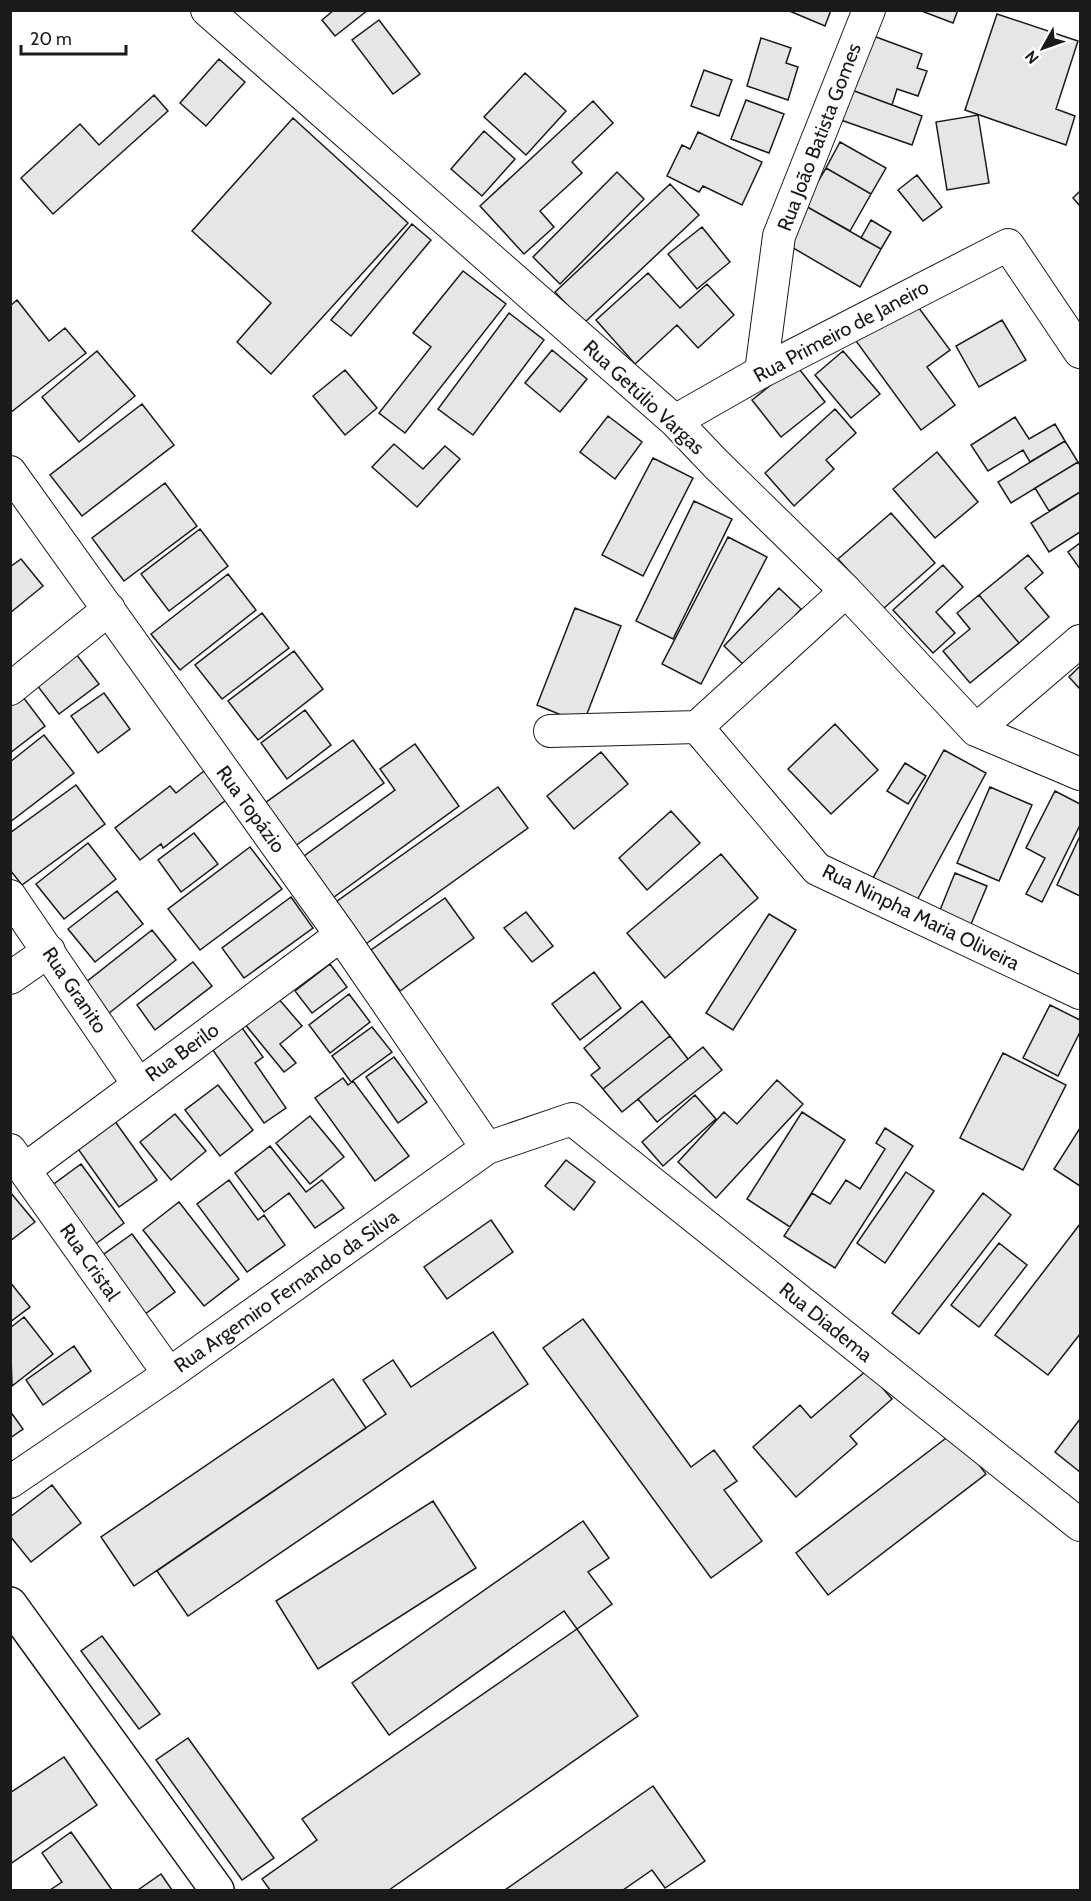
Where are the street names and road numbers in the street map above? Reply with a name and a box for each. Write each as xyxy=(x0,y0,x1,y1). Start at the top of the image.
street label: Rua João Batista Gomes xyxy=(772,40,866,234)
street label: Rua Primeiro de Janeiro xyxy=(749,275,933,387)
street label: Rua Getúlio Vargas xyxy=(579,335,709,459)
street label: Rua Topázio xyxy=(211,761,291,857)
street label: Rua Ninpha Maria Oliveira xyxy=(819,859,1024,975)
street label: Rua Granito xyxy=(37,942,113,1038)
street label: Rua Berilo xyxy=(141,1017,223,1087)
street label: Rua Argemiro Fernando da Silva xyxy=(169,1204,403,1378)
street label: Rua Cristal xyxy=(55,1219,125,1305)
street label: Rua Diadema xyxy=(774,1277,878,1367)

